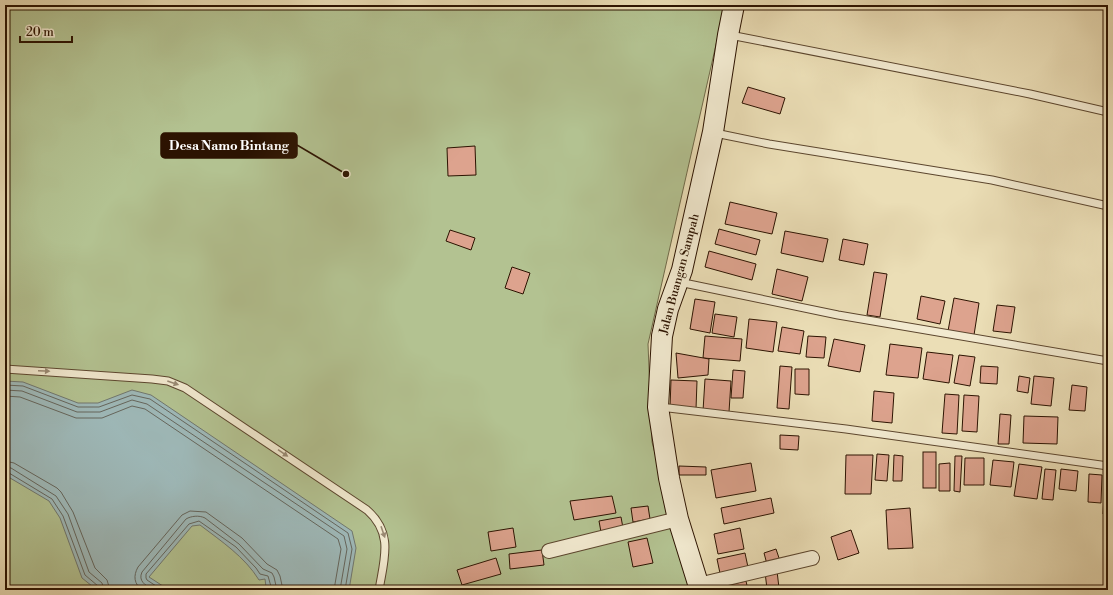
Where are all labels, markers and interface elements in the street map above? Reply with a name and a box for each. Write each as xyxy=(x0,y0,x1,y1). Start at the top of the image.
scale bar xyxy=(20,18,72,44)
text: 20 m xyxy=(26,25,54,40)
callout: Desa Namo Bintang xyxy=(161,133,297,158)
text: Desa Namo Bintang xyxy=(169,138,290,154)
street label: Jalan Buangan Sampah xyxy=(656,212,703,337)
one-way arrow xyxy=(38,368,50,375)
one-way arrow xyxy=(167,381,179,387)
one-way arrow xyxy=(277,449,288,457)
one-way arrow xyxy=(380,527,386,539)

